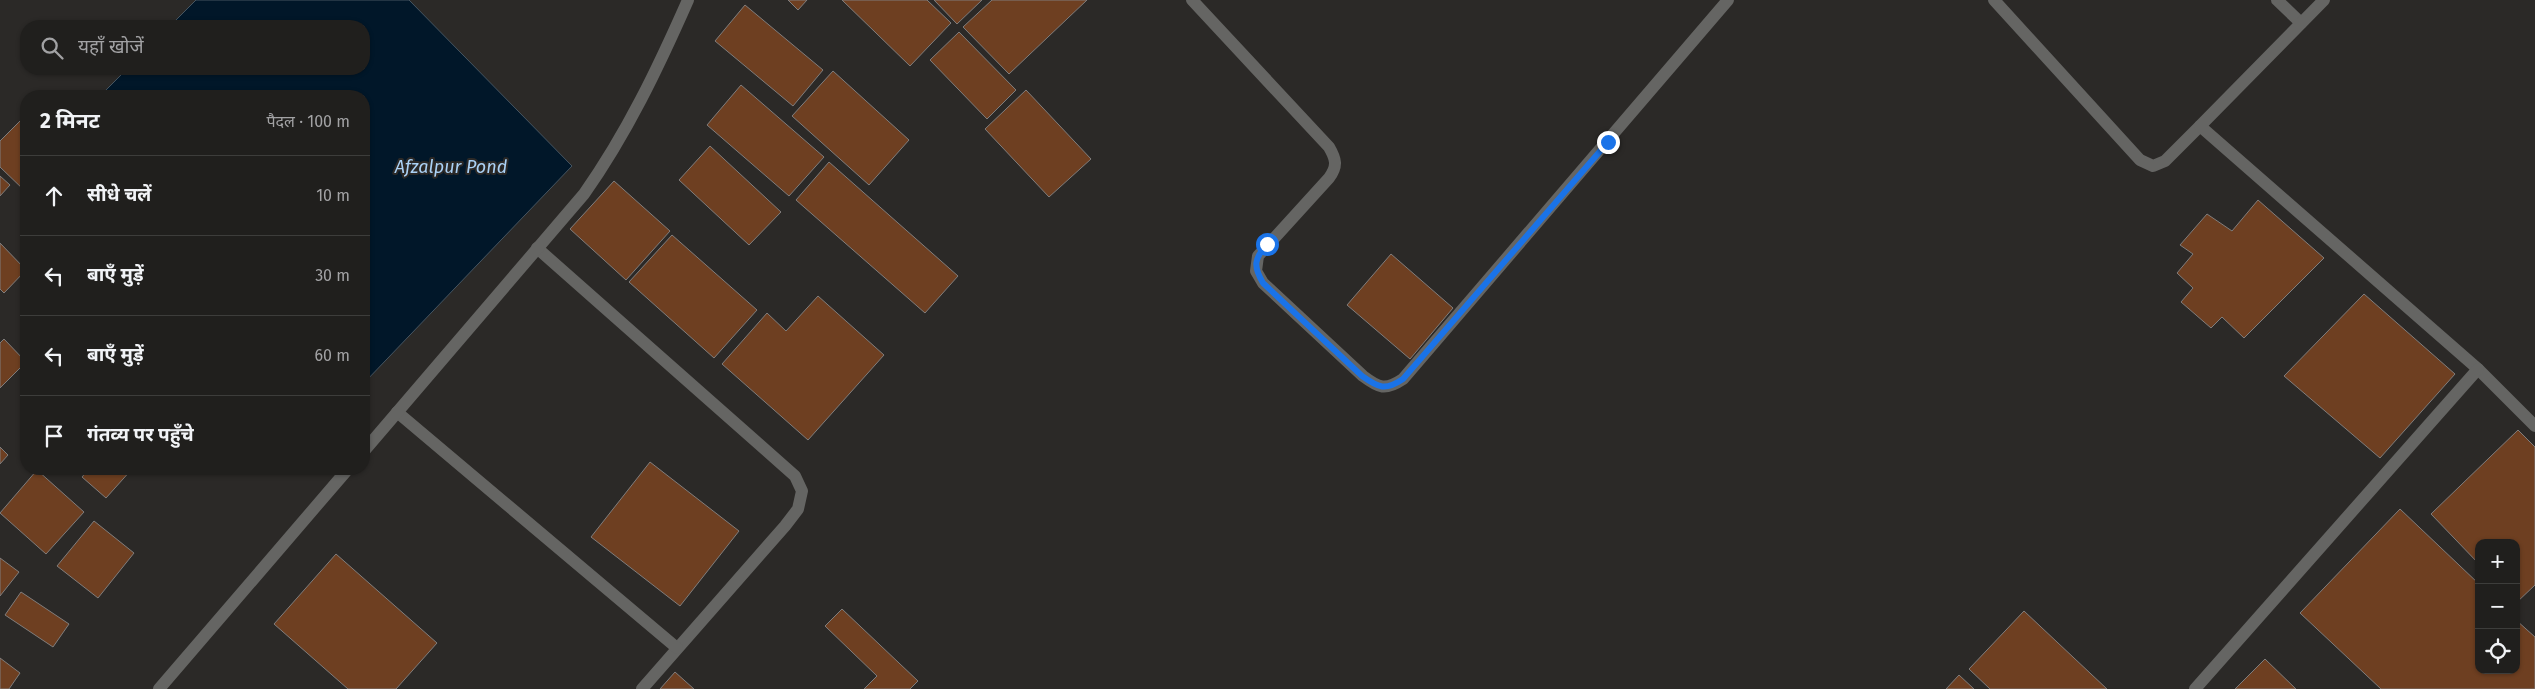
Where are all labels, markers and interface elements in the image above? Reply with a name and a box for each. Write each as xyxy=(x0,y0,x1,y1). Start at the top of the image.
search box xyxy=(20,20,370,75)
icon: search xyxy=(38,34,66,62)
text: यहाँ खोजें xyxy=(78,35,144,58)
text: 2 मिनट xyxy=(40,108,100,134)
text: पैदल · 100 m xyxy=(267,112,350,131)
route end xyxy=(1597,131,1620,154)
water label: Afzalpur Pond xyxy=(394,156,508,178)
icon: ahead xyxy=(40,182,68,210)
text: सीधे चलें xyxy=(87,183,151,206)
text: 10 m xyxy=(316,186,350,205)
route start xyxy=(1256,233,1279,256)
icon: left xyxy=(40,262,68,290)
text: बाएँ मुड़ें xyxy=(87,263,144,286)
text: 30 m xyxy=(315,266,350,285)
icon: left xyxy=(40,342,68,370)
text: बाएँ मुड़ें xyxy=(87,343,144,366)
text: 60 m xyxy=(315,346,350,365)
icon: arrive xyxy=(40,422,68,450)
text: गंतव्य पर पहुँचे xyxy=(87,423,194,446)
map controls xyxy=(2475,539,2520,674)
button: + xyxy=(2475,539,2520,584)
button: − xyxy=(2475,584,2520,629)
button: locate xyxy=(2475,629,2520,674)

